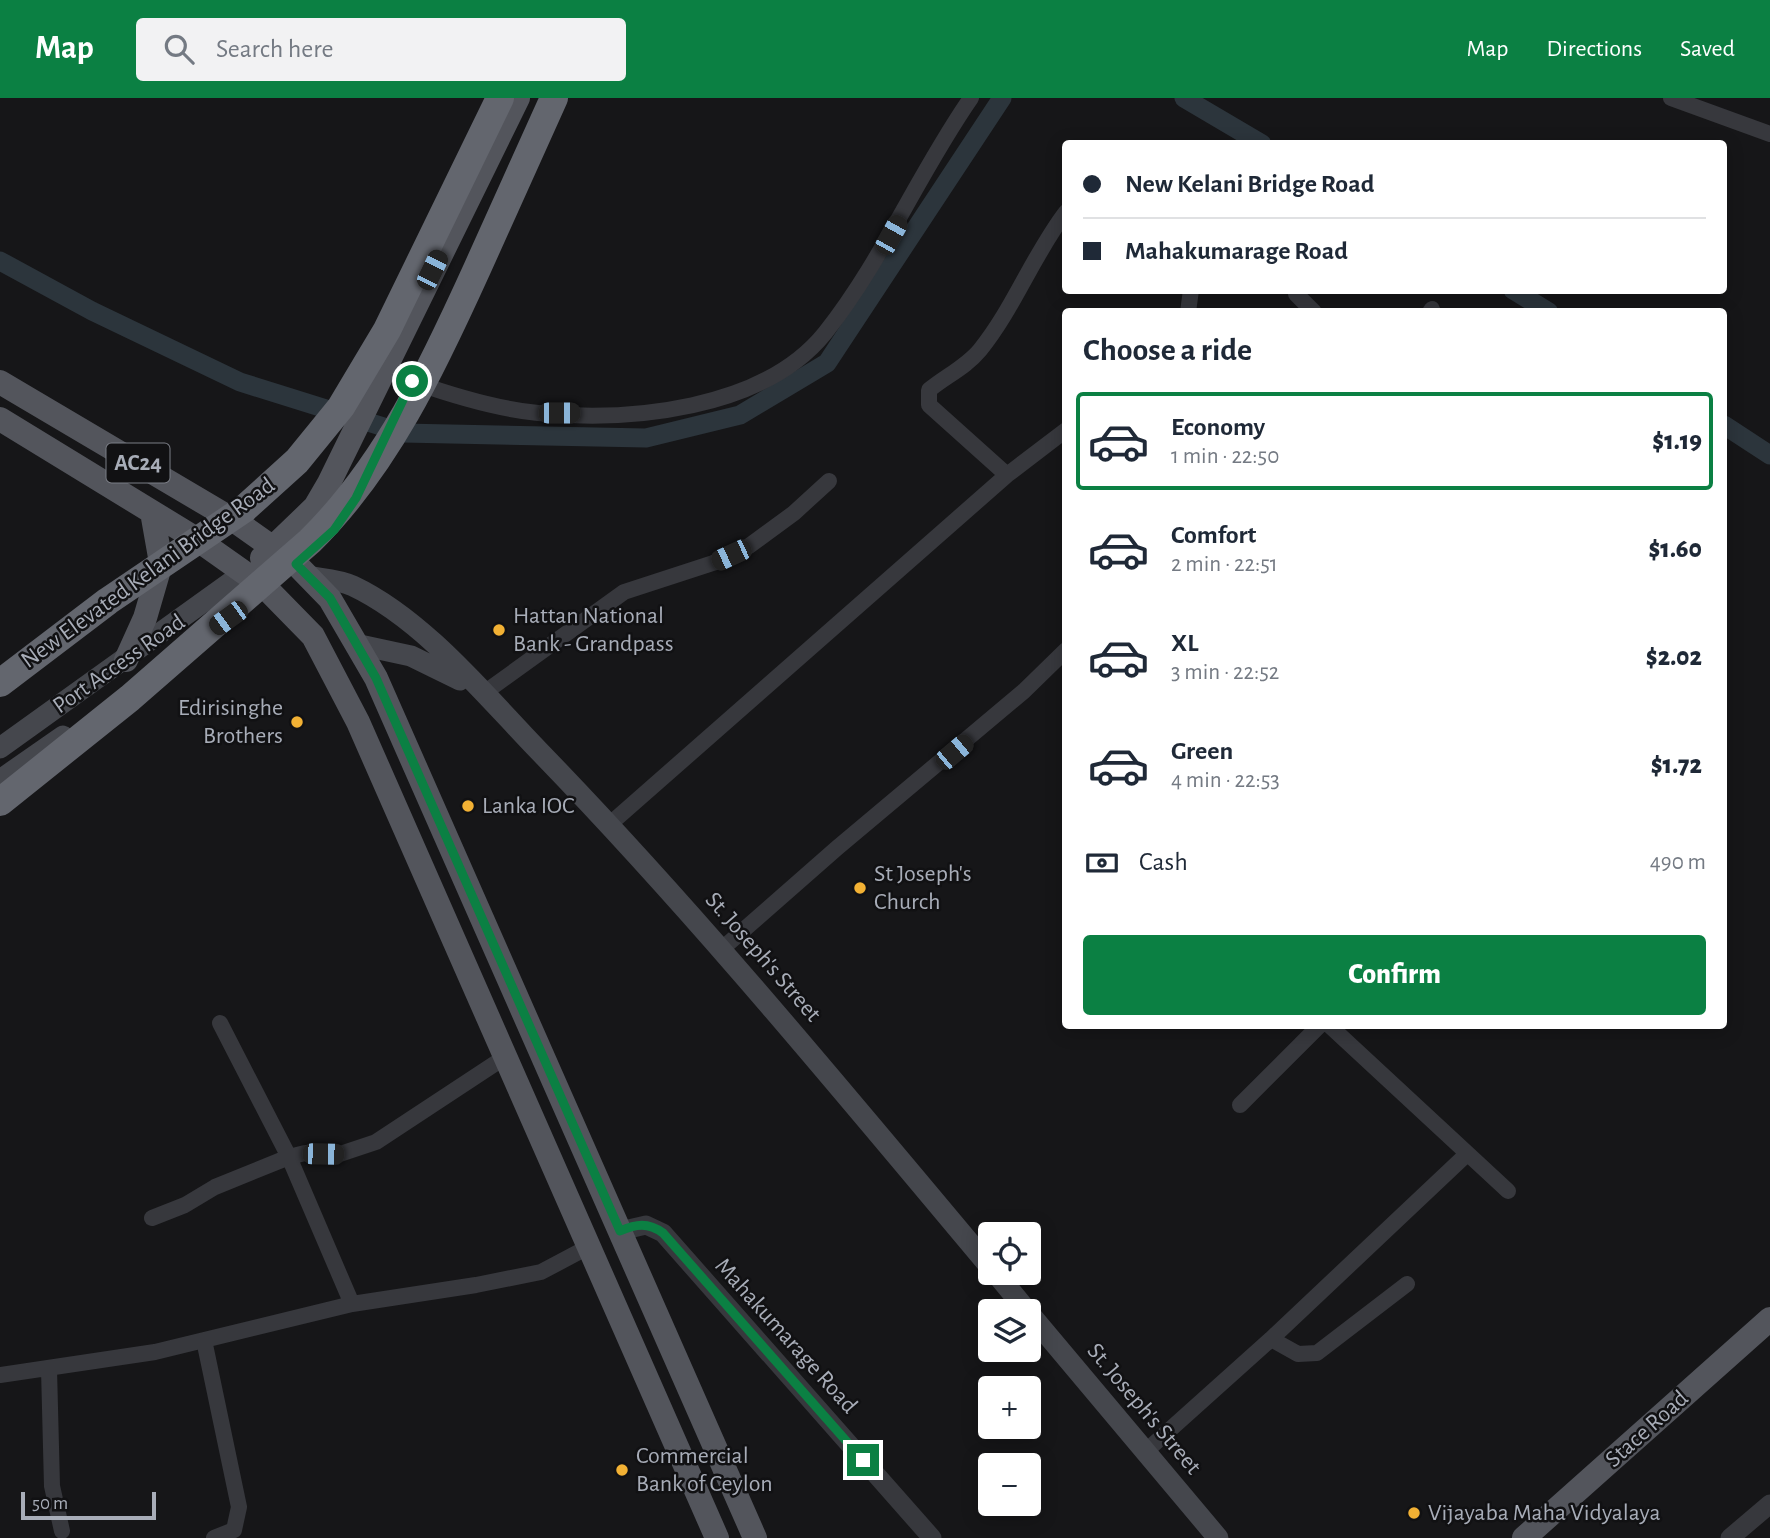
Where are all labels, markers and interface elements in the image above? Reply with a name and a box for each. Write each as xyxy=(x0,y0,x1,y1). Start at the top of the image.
search box xyxy=(136,18,626,81)
icon: search xyxy=(160,30,198,68)
text: Map xyxy=(35,32,94,65)
text: Search here xyxy=(216,36,334,62)
text: Map xyxy=(1466,37,1508,61)
text: Directions xyxy=(1546,37,1642,61)
text: Saved xyxy=(1680,37,1735,61)
text: New Kelani Bridge Road xyxy=(1125,171,1374,197)
car xyxy=(872,212,911,258)
text: Mahakumarage Road xyxy=(1125,238,1348,264)
car xyxy=(414,247,451,293)
text: Choose a ride xyxy=(1083,334,1252,366)
route start xyxy=(396,365,428,397)
car xyxy=(539,403,581,424)
icon: car xyxy=(1087,410,1150,473)
text: Economy xyxy=(1171,414,1265,440)
text: $1.19 xyxy=(1652,428,1702,454)
road number: AC24 xyxy=(106,444,170,482)
text: 1 min · 22:50 xyxy=(1171,445,1279,468)
street label: New Elevated Kelani Bridge Road xyxy=(17,473,279,673)
icon: car xyxy=(1087,518,1150,581)
text: Comfort xyxy=(1171,522,1256,548)
text: $1.60 xyxy=(1648,536,1702,562)
car xyxy=(708,537,755,573)
text: 2 min · 22:51 xyxy=(1171,553,1278,576)
car xyxy=(205,597,252,639)
place label: Hattan National Bank - Grandpass xyxy=(513,604,674,656)
street label: Port Access Road xyxy=(49,610,189,718)
marker: Hattan National Bank - Grandpass xyxy=(491,622,507,638)
icon: car xyxy=(1087,626,1150,689)
text: XL xyxy=(1171,630,1198,656)
text: $2.02 xyxy=(1646,644,1702,670)
text: 3 min · 22:52 xyxy=(1171,661,1279,684)
place label: Edirisinghe Brothers xyxy=(178,696,283,748)
marker: Edirisinghe Brothers xyxy=(289,714,305,730)
car xyxy=(932,730,977,774)
icon: car xyxy=(1087,734,1150,797)
text: Green xyxy=(1171,738,1233,764)
text: $1.72 xyxy=(1651,752,1702,778)
text: 4 min · 22:53 xyxy=(1171,769,1280,792)
place label: Lanka IOC xyxy=(482,794,574,818)
marker: Lanka IOC xyxy=(460,798,476,814)
icon: cash xyxy=(1083,844,1121,882)
text: Cash xyxy=(1139,849,1188,875)
text: 490 m xyxy=(1650,851,1706,874)
place label: St Joseph's Church xyxy=(874,862,972,914)
marker: St Joseph's Church xyxy=(852,880,868,896)
street label: St. Joseph's Street xyxy=(701,888,826,1027)
button: Confirm xyxy=(1083,935,1706,1015)
car xyxy=(302,1143,345,1165)
map controls xyxy=(978,1222,1041,1516)
button: locate xyxy=(978,1222,1041,1285)
street label: Mahakumarage Road xyxy=(710,1254,862,1418)
button: layers xyxy=(978,1299,1041,1362)
street label: St. Joseph's Street xyxy=(1082,1339,1206,1479)
button: + xyxy=(978,1376,1041,1439)
street label: Stace Road xyxy=(1601,1386,1693,1472)
place label: Commercial Bank of Ceylon xyxy=(636,1444,773,1496)
route end xyxy=(847,1444,879,1476)
button: − xyxy=(978,1453,1041,1516)
marker: Commercial Bank of Ceylon xyxy=(614,1462,630,1478)
scale bar xyxy=(21,1489,156,1521)
text: 50 m xyxy=(32,1494,68,1513)
place label: Vijayaba Maha Vidyalaya xyxy=(1428,1501,1661,1525)
marker: Vijayaba Maha Vidyalaya xyxy=(1406,1505,1422,1521)

